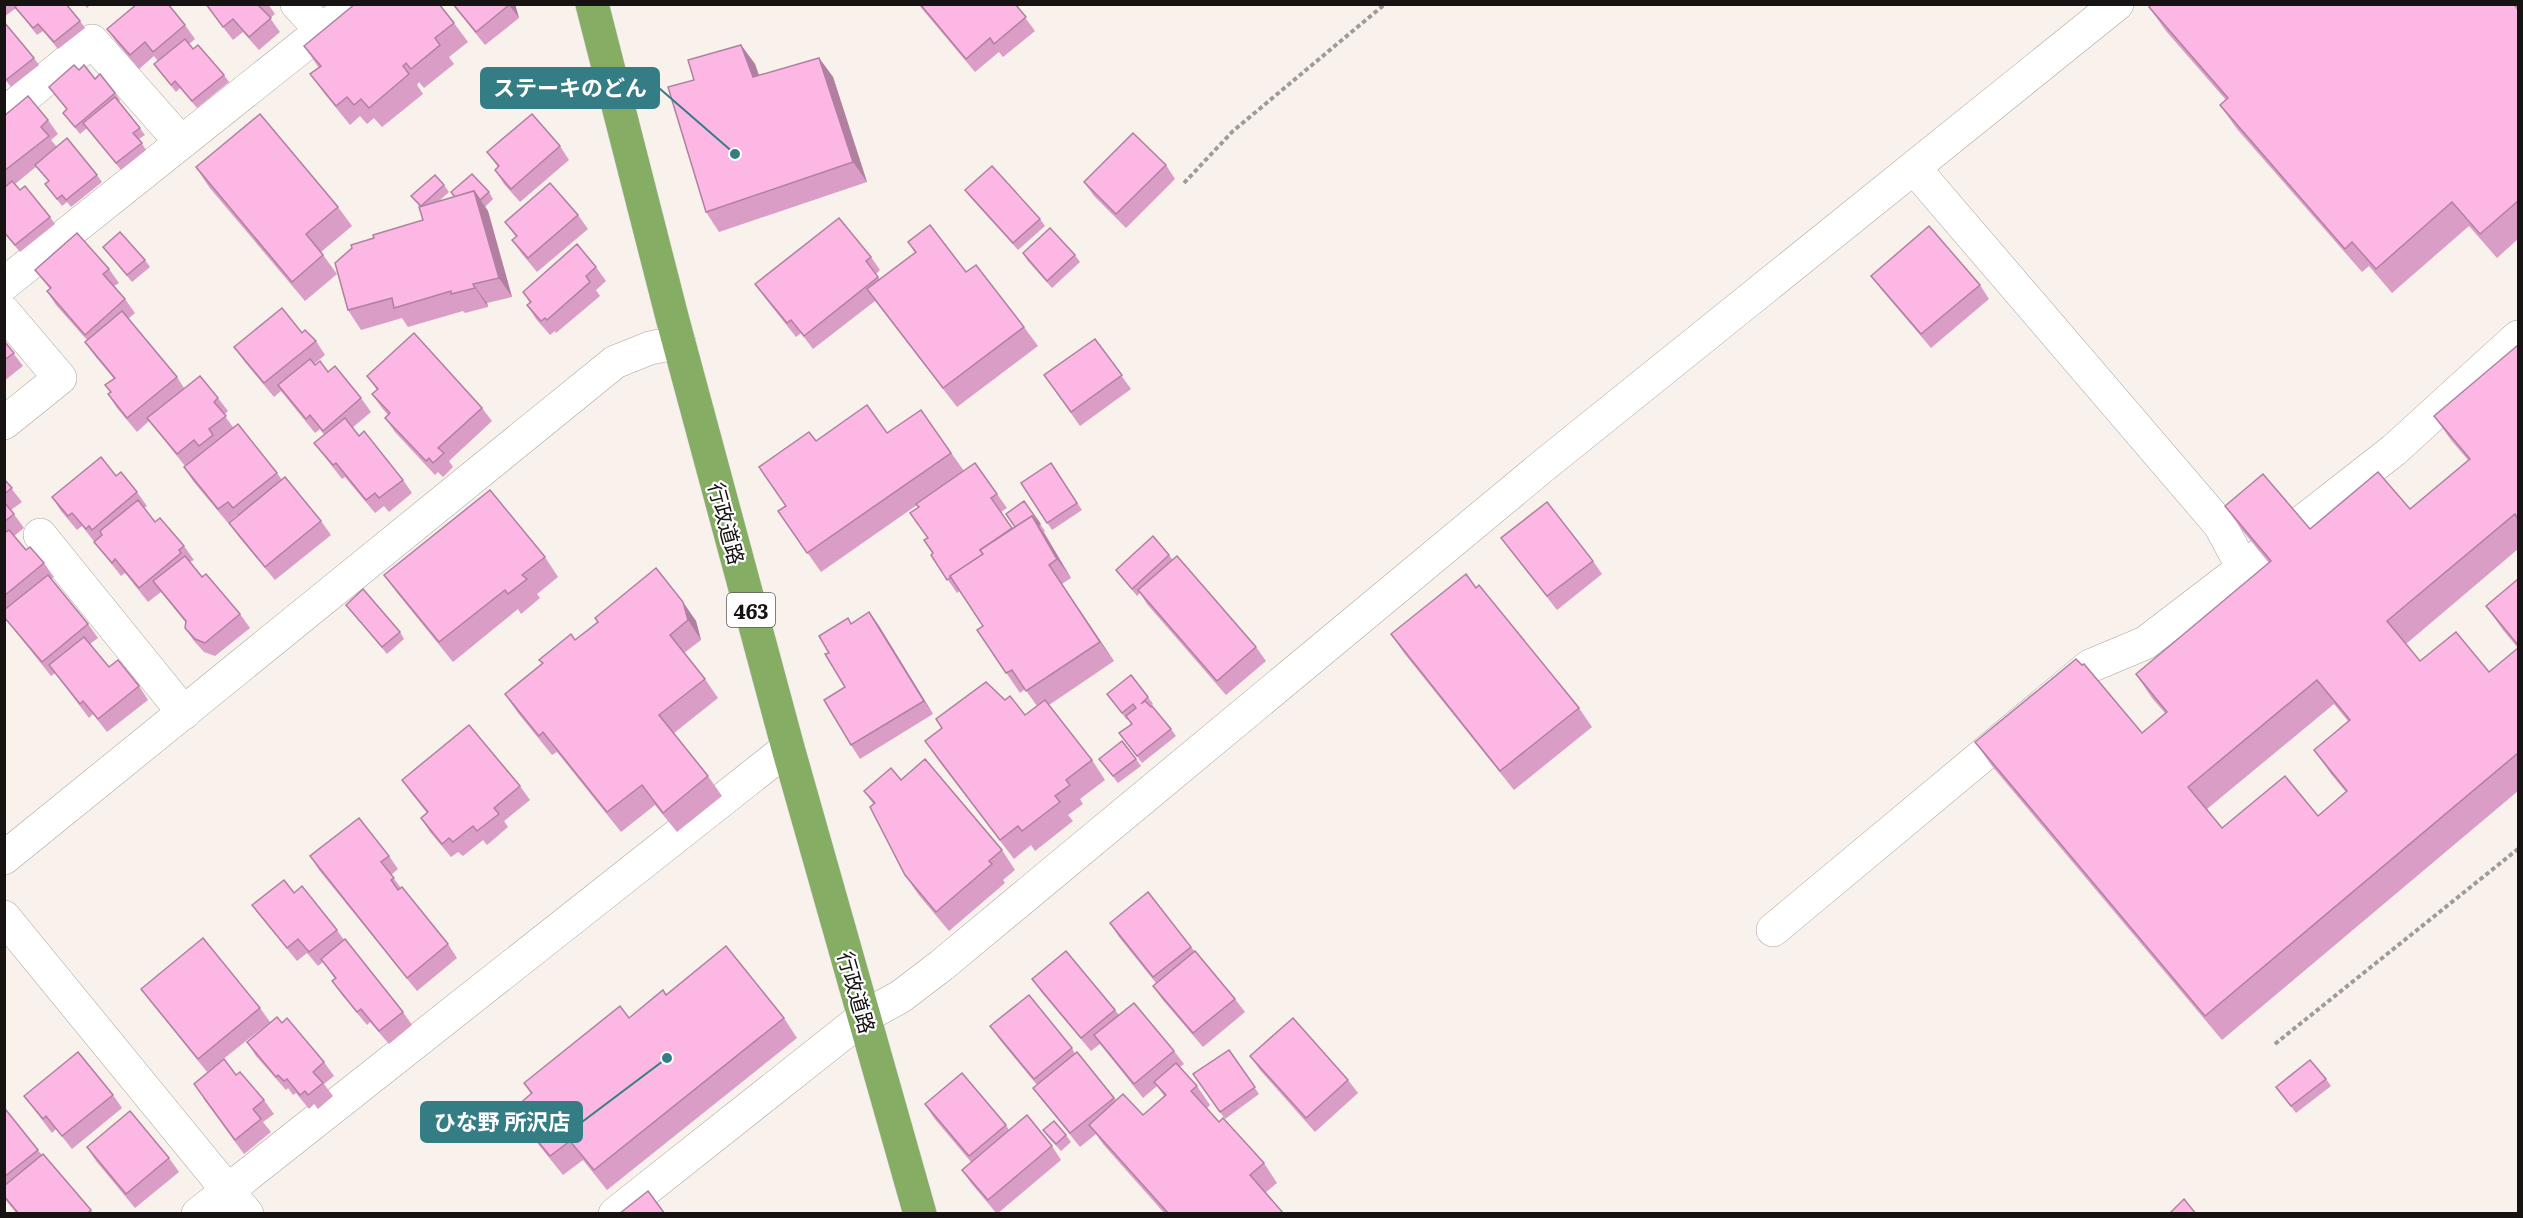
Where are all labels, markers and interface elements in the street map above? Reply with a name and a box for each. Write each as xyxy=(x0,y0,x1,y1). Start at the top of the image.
callout: ステーキのどん xyxy=(481,68,659,108)
text: ステーキのどん xyxy=(493,70,647,103)
street label: 行政道路 xyxy=(702,478,754,568)
road number: 463 xyxy=(727,593,775,627)
street label: 行政道路 xyxy=(832,947,884,1037)
callout: ひな野 所沢店 xyxy=(421,1102,582,1142)
text: ひな野 所沢店 xyxy=(434,1104,570,1137)

